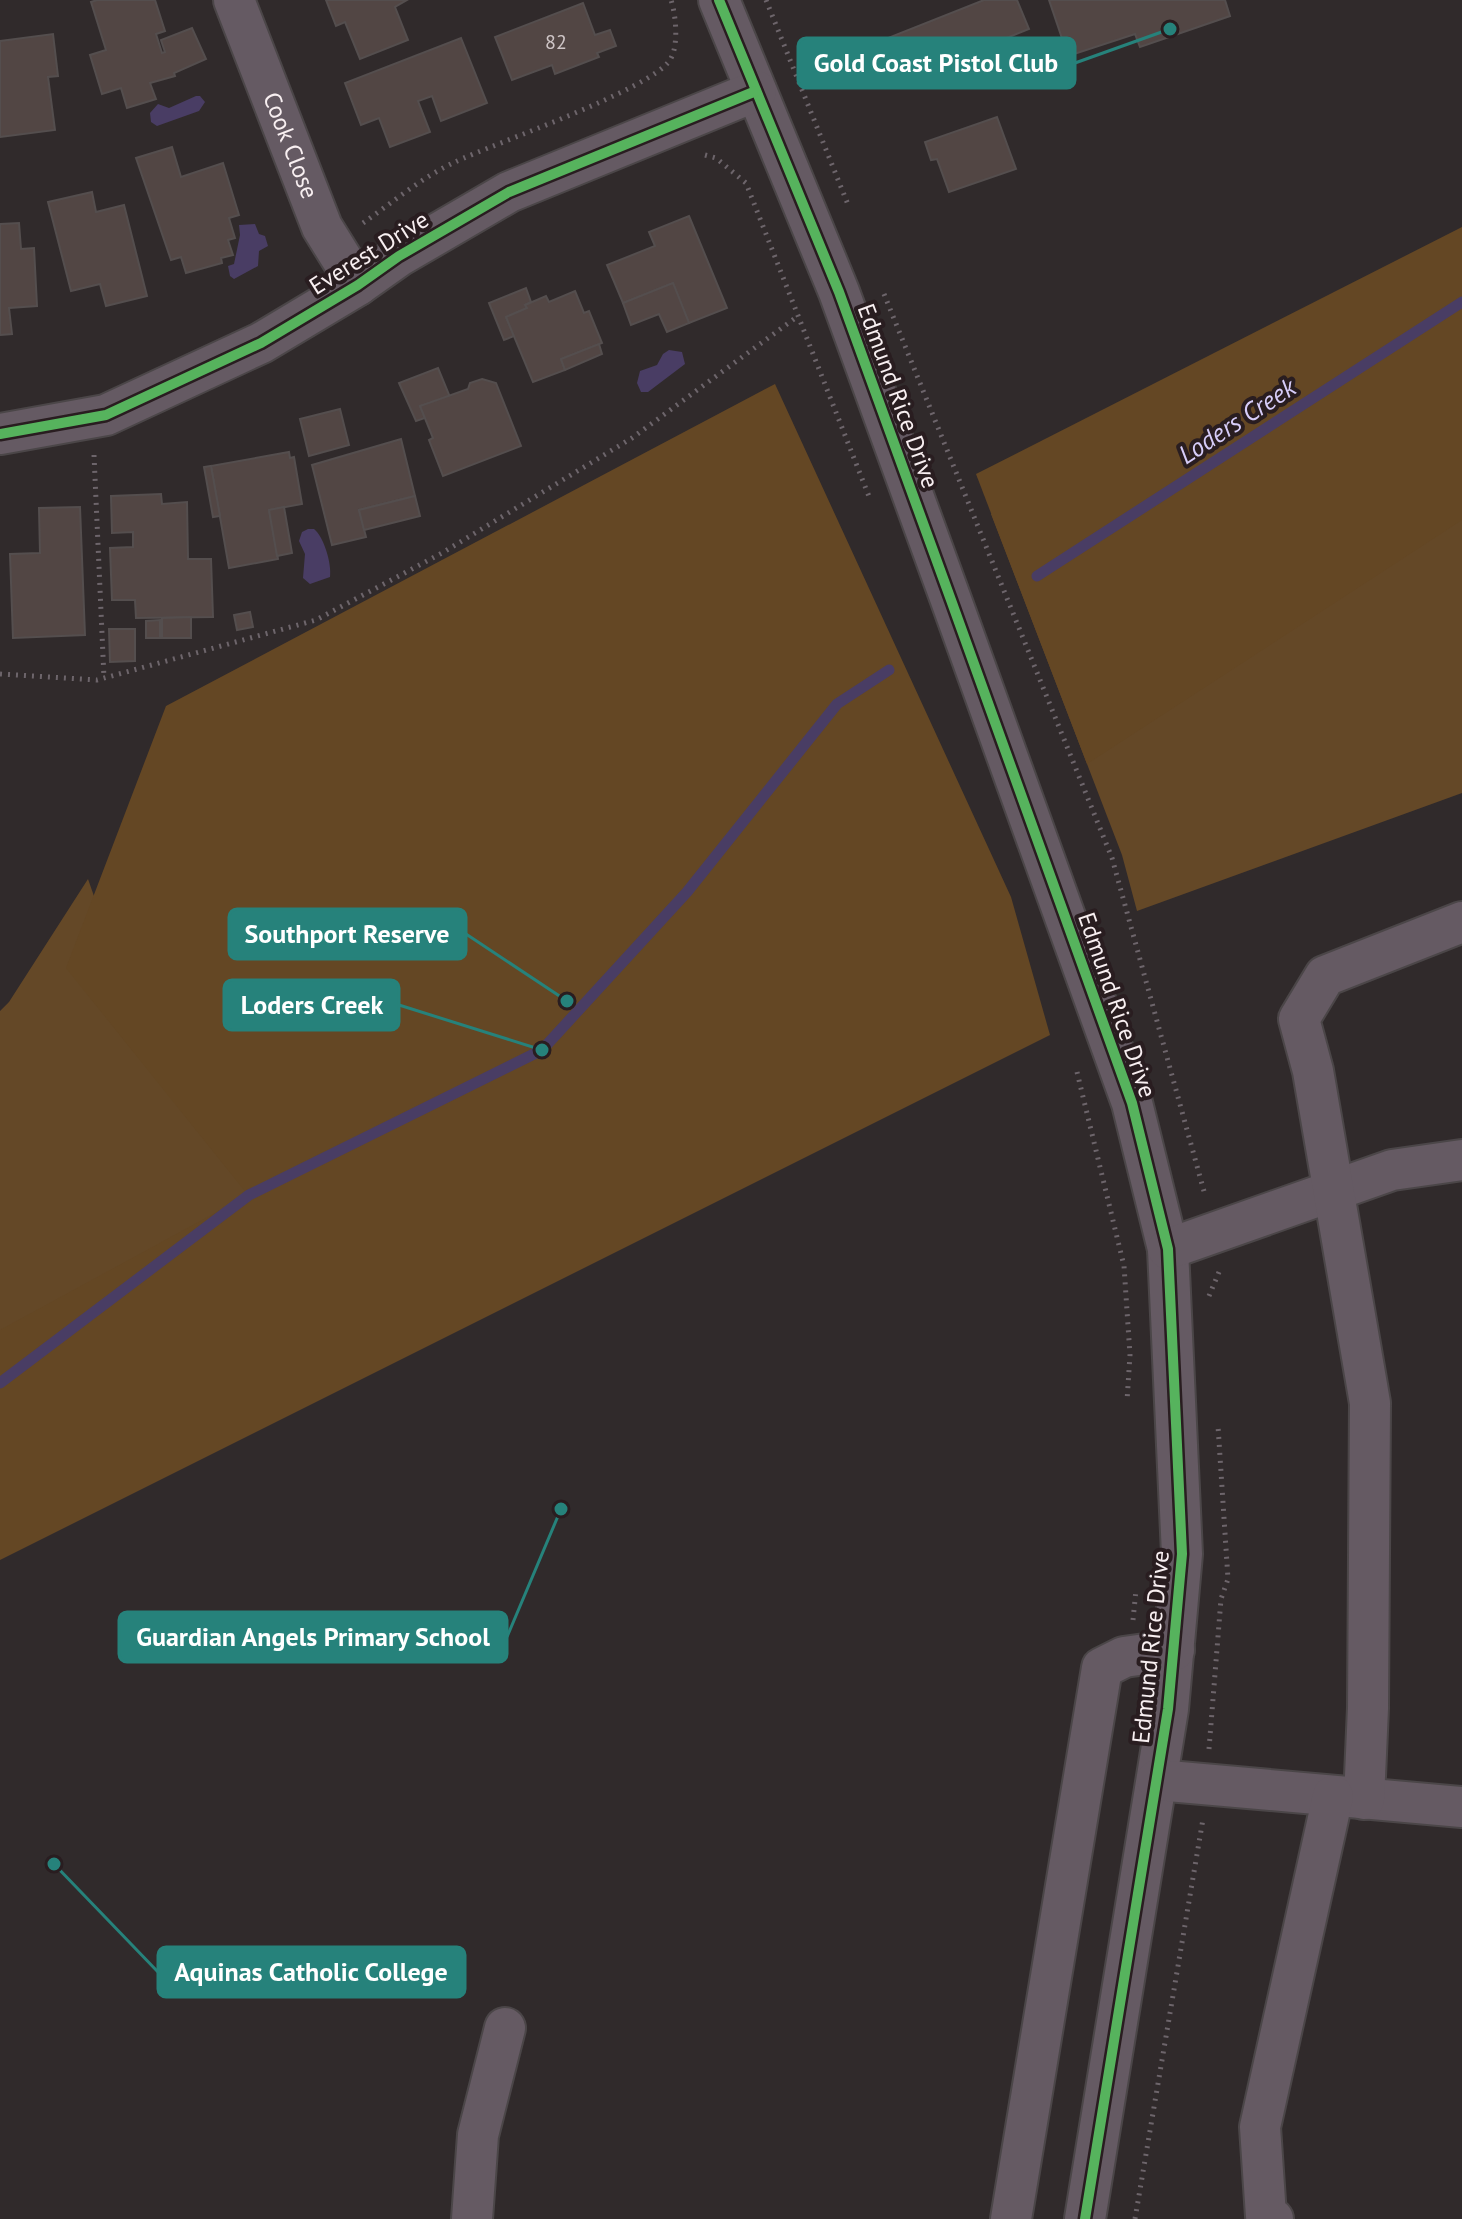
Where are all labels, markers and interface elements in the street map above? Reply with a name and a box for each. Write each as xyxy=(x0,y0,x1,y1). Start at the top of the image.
house number: 82 xyxy=(545,29,567,55)
callout: Gold Coast Pistol Club xyxy=(798,38,1075,88)
text: Gold Coast Pistol Club xyxy=(814,46,1058,79)
street label: Cook Close xyxy=(256,88,326,203)
street label: Everest Drive xyxy=(303,204,434,302)
street label: Edmund Rice Drive xyxy=(851,299,946,492)
water label: Loders Creek xyxy=(1172,370,1303,471)
street label: Edmund Rice Drive xyxy=(1071,908,1164,1102)
callout: Southport Reserve xyxy=(229,909,466,959)
text: Southport Reserve xyxy=(245,917,449,950)
callout: Loders Creek xyxy=(224,980,399,1030)
text: Loders Creek xyxy=(241,988,383,1021)
street label: Edmund Rice Drive xyxy=(1125,1549,1176,1745)
callout: Guardian Angels Primary School xyxy=(119,1612,507,1662)
text: Guardian Angels Primary School xyxy=(136,1620,490,1653)
callout: Aquinas Catholic College xyxy=(158,1947,465,1997)
text: Aquinas Catholic College xyxy=(174,1955,448,1988)

